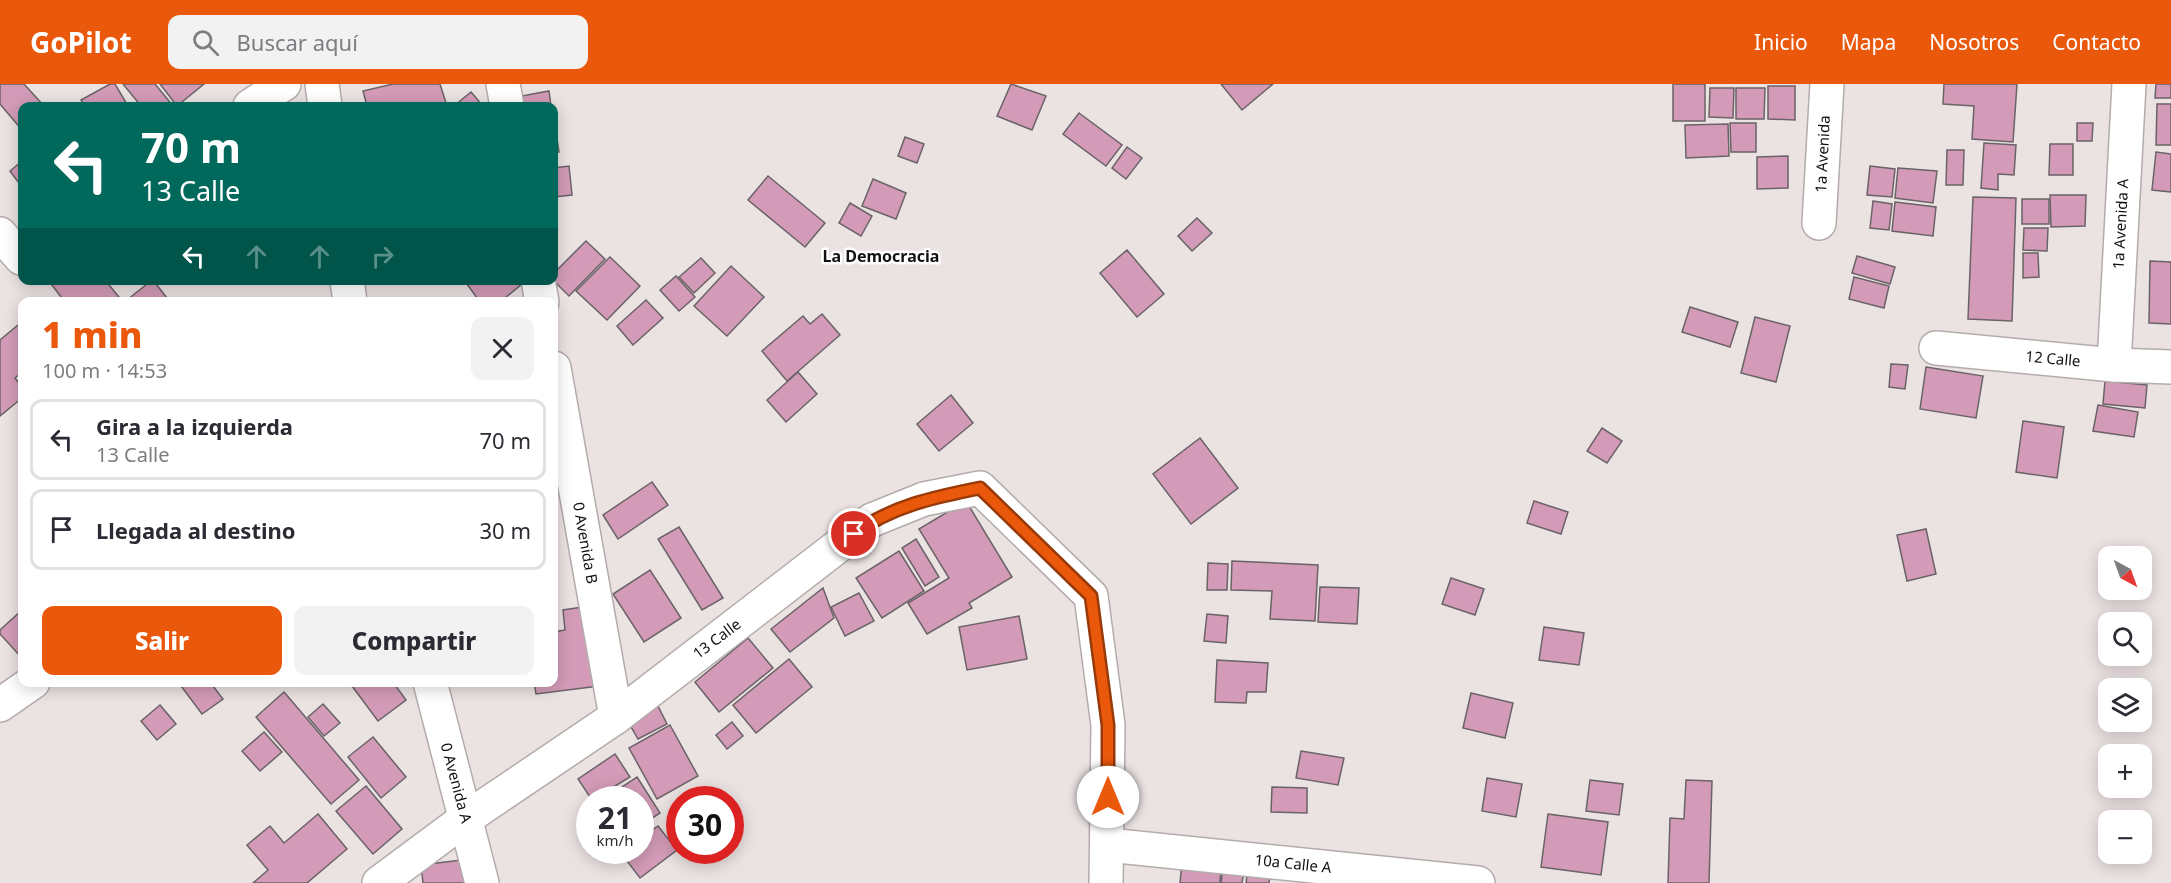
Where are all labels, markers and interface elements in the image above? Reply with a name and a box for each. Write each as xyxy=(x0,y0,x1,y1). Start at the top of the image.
search box xyxy=(168,15,588,69)
text: GoPilot xyxy=(30,23,132,61)
icon: search xyxy=(189,26,222,59)
text: Buscar aquí xyxy=(237,27,358,57)
text: Inicio xyxy=(1754,28,1808,56)
text: Mapa xyxy=(1841,28,1896,56)
text: Nosotros xyxy=(1929,28,2019,56)
text: Contacto xyxy=(2052,28,2141,56)
street label: 1a Avenida xyxy=(1810,115,1834,193)
text: 70 m xyxy=(141,118,241,175)
icon: left xyxy=(42,126,120,204)
text: 13 Calle xyxy=(141,172,240,209)
street label: 1a Avenida A xyxy=(2108,178,2132,270)
icon: left xyxy=(177,240,210,273)
icon: ahead xyxy=(240,240,273,273)
icon: ahead xyxy=(303,240,336,273)
icon: right xyxy=(366,240,399,273)
district label: La Democracia xyxy=(823,245,939,267)
text: 1 min xyxy=(42,310,143,359)
button: close xyxy=(471,317,534,380)
street label: 12 Calle xyxy=(2025,346,2081,370)
text: 100 m · 14:53 xyxy=(42,357,167,384)
text: Gira a la izquierda xyxy=(96,411,293,441)
icon: left xyxy=(45,423,78,456)
text: 70 m xyxy=(480,425,531,455)
text: 13 Calle xyxy=(96,441,170,468)
street label: 0 Avenida B xyxy=(569,500,603,585)
pin xyxy=(828,508,879,559)
icon: arrive xyxy=(45,513,78,546)
text: Llegada al destino xyxy=(96,515,296,545)
text: 30 m xyxy=(480,515,531,545)
icon: arrive xyxy=(837,517,870,550)
north arrow xyxy=(2098,546,2152,600)
map controls xyxy=(2098,546,2152,864)
button: Salir xyxy=(42,606,282,675)
button: Compartir xyxy=(294,606,534,675)
button: search xyxy=(2098,612,2152,666)
street label: 13 Calle xyxy=(688,614,744,663)
button: layers xyxy=(2098,678,2152,732)
street label: 0 Avenida A xyxy=(437,740,477,826)
button: + xyxy=(2098,744,2152,798)
position arrow xyxy=(1076,765,1140,829)
speed limit sign: 30 xyxy=(666,786,744,864)
text: 21 xyxy=(598,797,632,838)
button: − xyxy=(2098,810,2152,864)
text: km/h xyxy=(597,830,633,850)
street label: 10a Calle A xyxy=(1254,849,1333,877)

